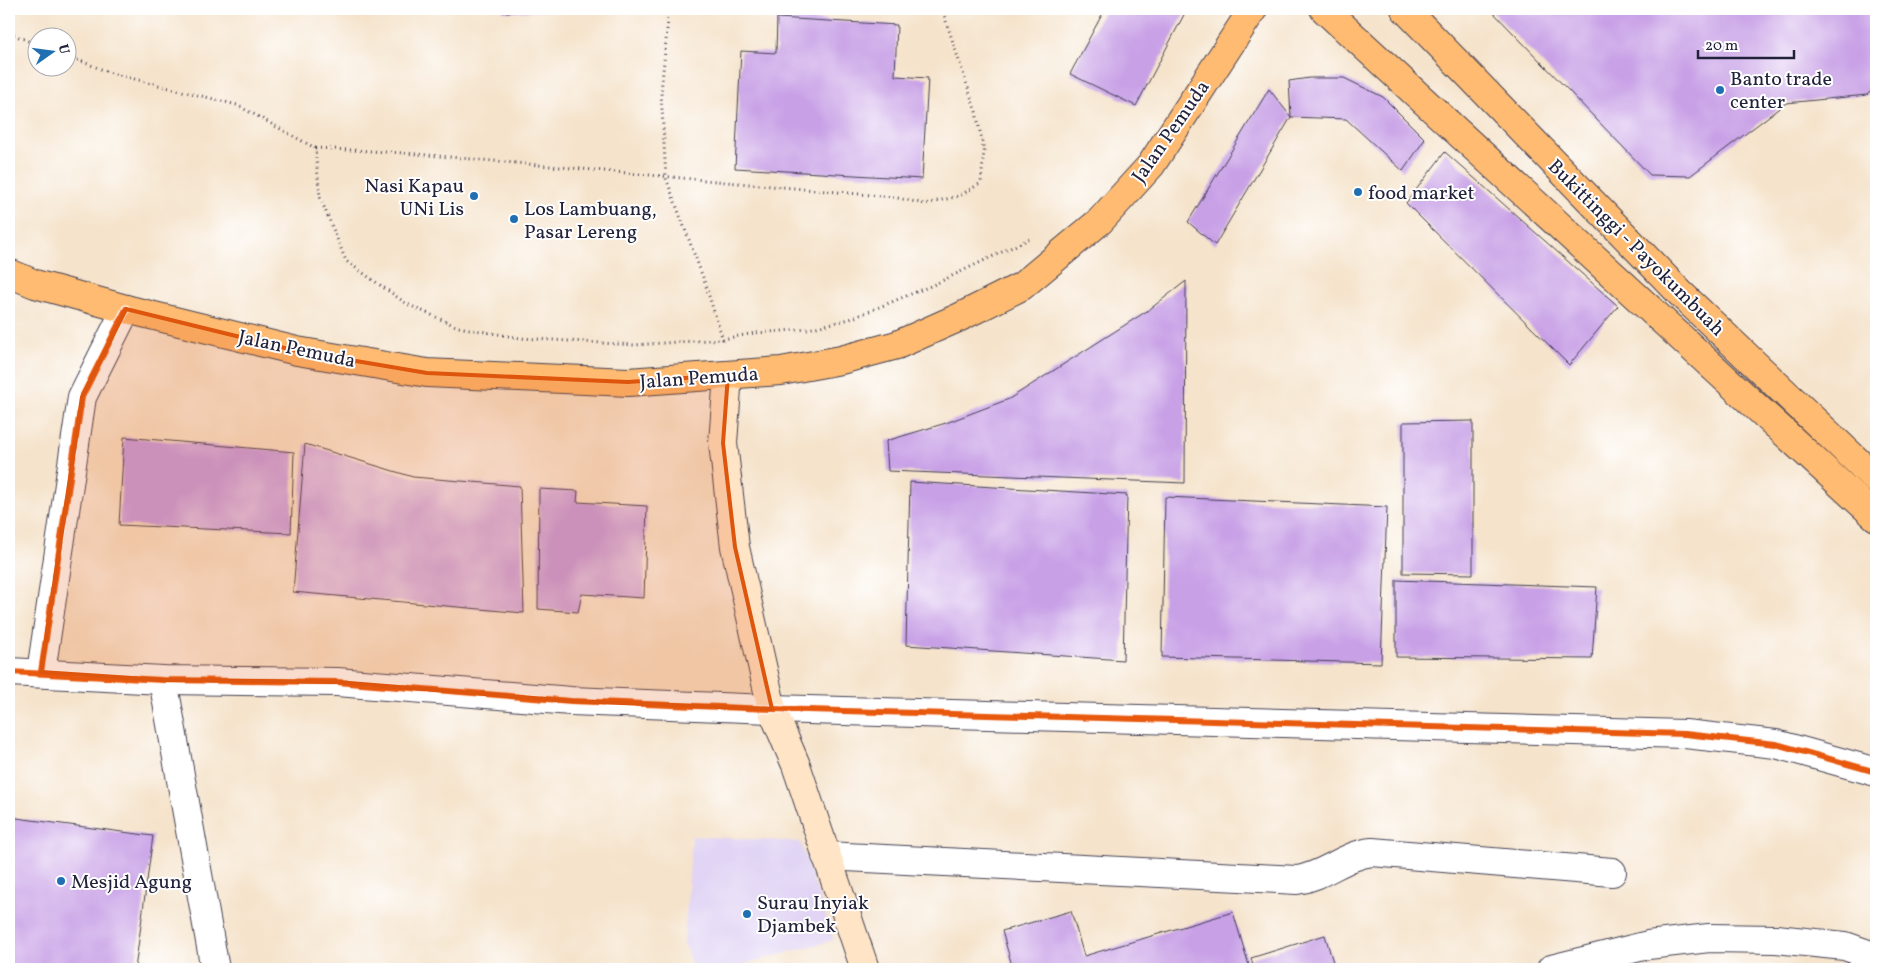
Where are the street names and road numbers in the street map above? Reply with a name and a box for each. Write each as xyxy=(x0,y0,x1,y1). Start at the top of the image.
street label: Jalan Pemuda xyxy=(1126,75,1217,189)
street label: Bukittinggi - Payokumbuah xyxy=(1541,153,1731,343)
street label: Jalan Pemuda xyxy=(235,324,358,376)
street label: Jalan Pemuda xyxy=(639,361,760,397)

